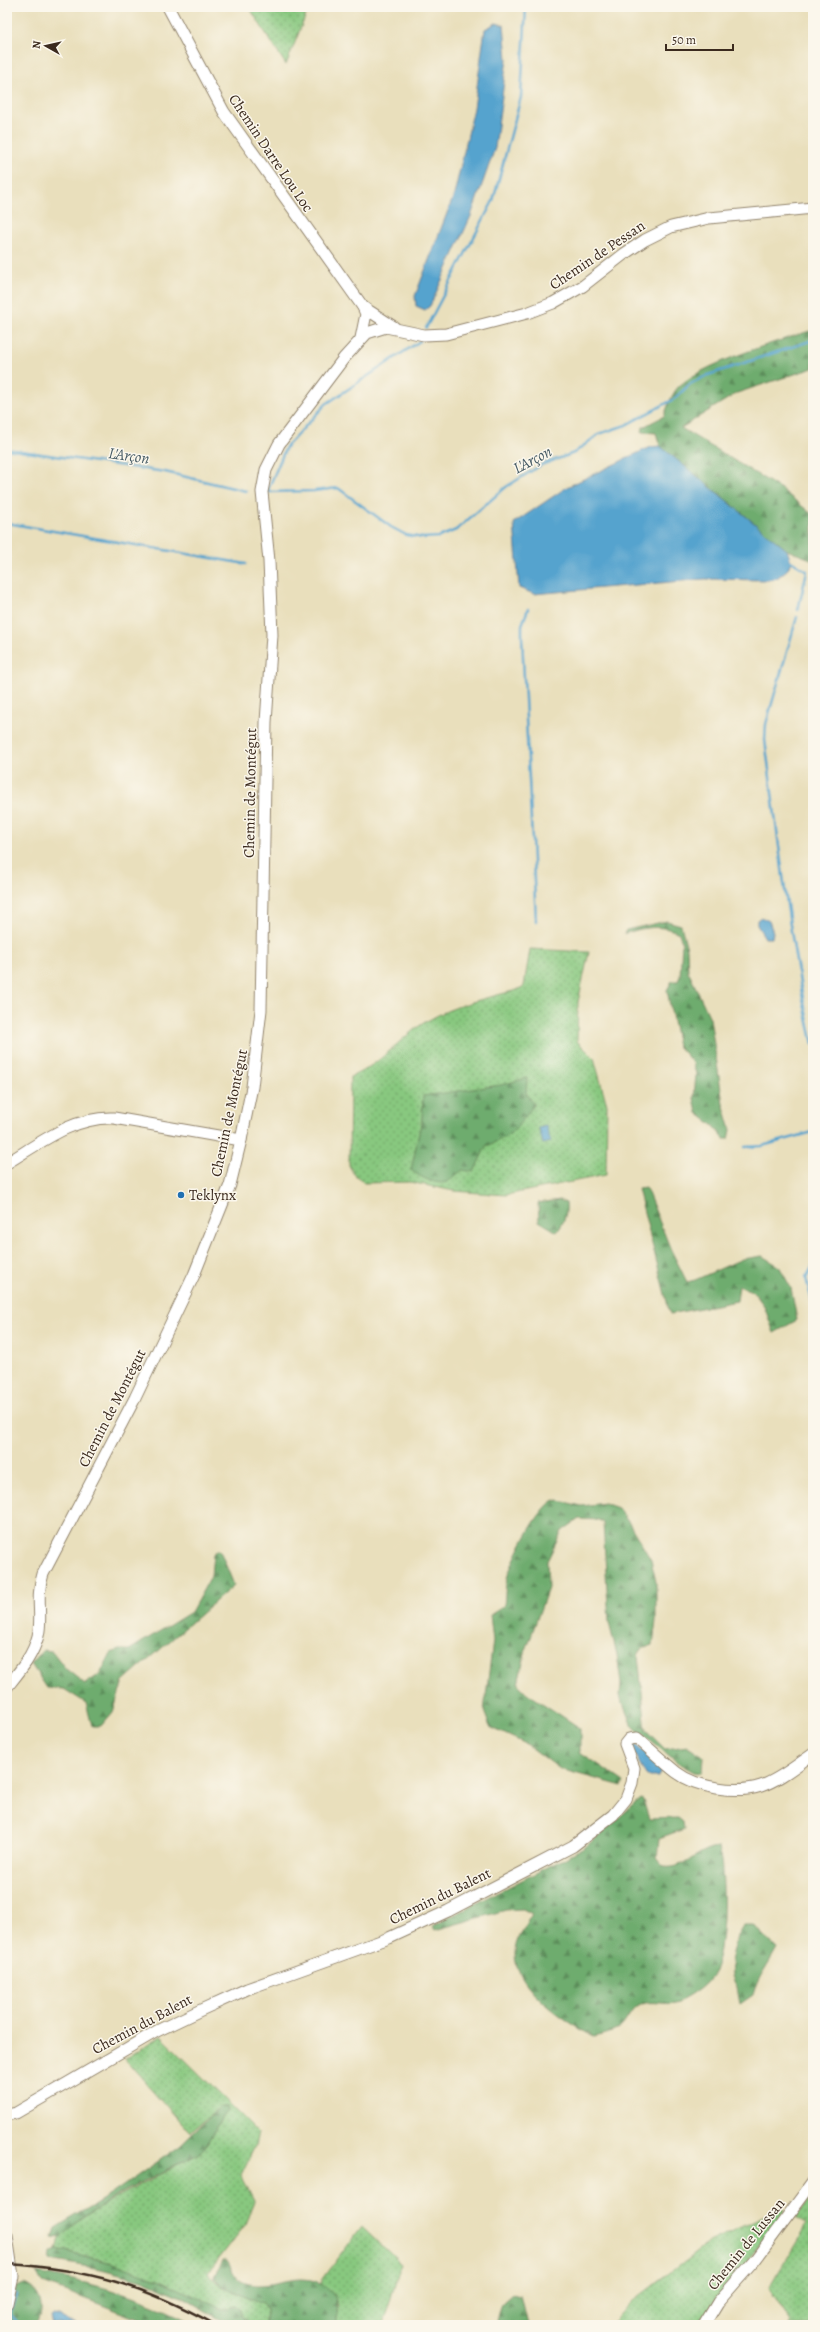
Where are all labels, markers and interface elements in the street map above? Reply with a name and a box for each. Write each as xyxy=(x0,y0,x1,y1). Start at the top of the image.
north arrow xyxy=(26,26,66,66)
scale bar xyxy=(666,26,733,52)
text: 50 m xyxy=(672,32,696,48)
text: N xyxy=(29,40,45,50)
street label: Chemin Darre Lou Loc xyxy=(224,90,318,216)
street label: Chemin de Pessan xyxy=(545,216,649,294)
water label: L'Arçon xyxy=(509,441,556,479)
water label: L'Arçon xyxy=(107,442,151,470)
street label: Chemin de Montégut xyxy=(239,728,261,858)
street label: Chemin de Montégut xyxy=(206,1047,252,1179)
place label: Teklynx xyxy=(189,1185,236,1205)
marker: Teklynx xyxy=(176,1190,186,1200)
street label: Chemin de Montégut xyxy=(74,1346,150,1470)
street label: Chemin du Balent xyxy=(386,1863,494,1929)
street label: Chemin du Balent xyxy=(88,1989,196,2059)
street label: Chemin de Lussan xyxy=(703,2194,789,2294)

